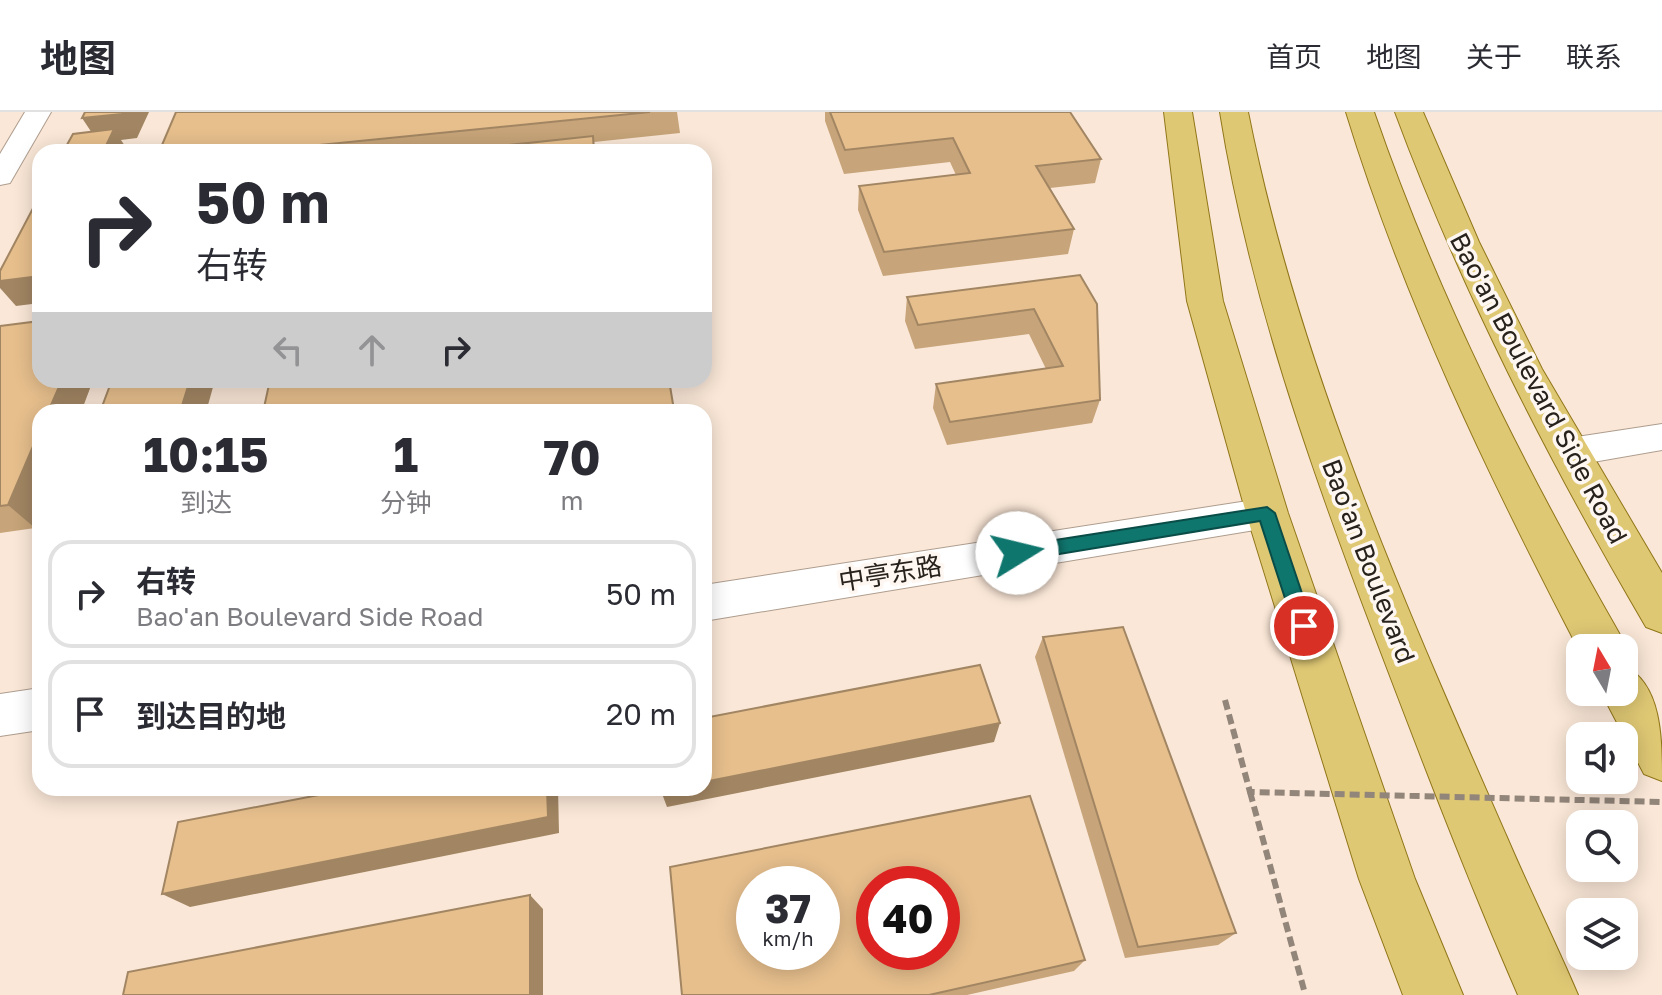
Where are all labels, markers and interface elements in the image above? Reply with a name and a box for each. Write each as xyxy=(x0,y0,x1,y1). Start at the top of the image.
text: 地图 xyxy=(40,35,116,80)
text: 首页 xyxy=(1266,40,1322,73)
text: 地图 xyxy=(1366,40,1422,73)
text: 关于 xyxy=(1466,40,1522,73)
text: 联系 xyxy=(1566,40,1622,73)
text: 50 m xyxy=(196,168,330,235)
icon: right xyxy=(64,176,168,280)
street label: Bao'an Boulevard Side Road xyxy=(1444,227,1634,549)
text: 右转 xyxy=(196,243,268,286)
icon: left xyxy=(266,328,310,372)
icon: ahead xyxy=(350,328,394,372)
icon: right xyxy=(434,328,478,372)
text: 10:15 xyxy=(143,425,269,483)
text: 1 xyxy=(394,425,418,483)
text: 70 xyxy=(543,428,601,486)
street label: Bao'an Boulevard xyxy=(1316,455,1422,667)
text: m xyxy=(560,485,583,516)
text: 到达 xyxy=(180,487,232,518)
text: 分钟 xyxy=(380,487,432,518)
position arrow xyxy=(975,511,1059,595)
street label: 中亭东路 xyxy=(836,550,944,596)
text: 右转 xyxy=(136,563,196,599)
icon: right xyxy=(68,572,112,616)
text: 50 m xyxy=(606,576,676,612)
pin xyxy=(1270,592,1338,660)
text: Bao'an Boulevard Side Road xyxy=(136,601,483,632)
icon: arrive xyxy=(1282,604,1326,648)
north arrow xyxy=(1566,634,1638,706)
map controls xyxy=(1566,634,1638,970)
icon: arrive xyxy=(68,692,112,736)
text: 20 m xyxy=(606,696,676,732)
text: 到达目的地 xyxy=(136,698,286,734)
button: sound xyxy=(1566,722,1638,794)
button: search xyxy=(1566,810,1638,882)
speed limit sign: 40 xyxy=(856,866,960,970)
text: 37 xyxy=(765,884,811,932)
button: layers xyxy=(1566,898,1638,970)
text: km/h xyxy=(763,926,813,950)

